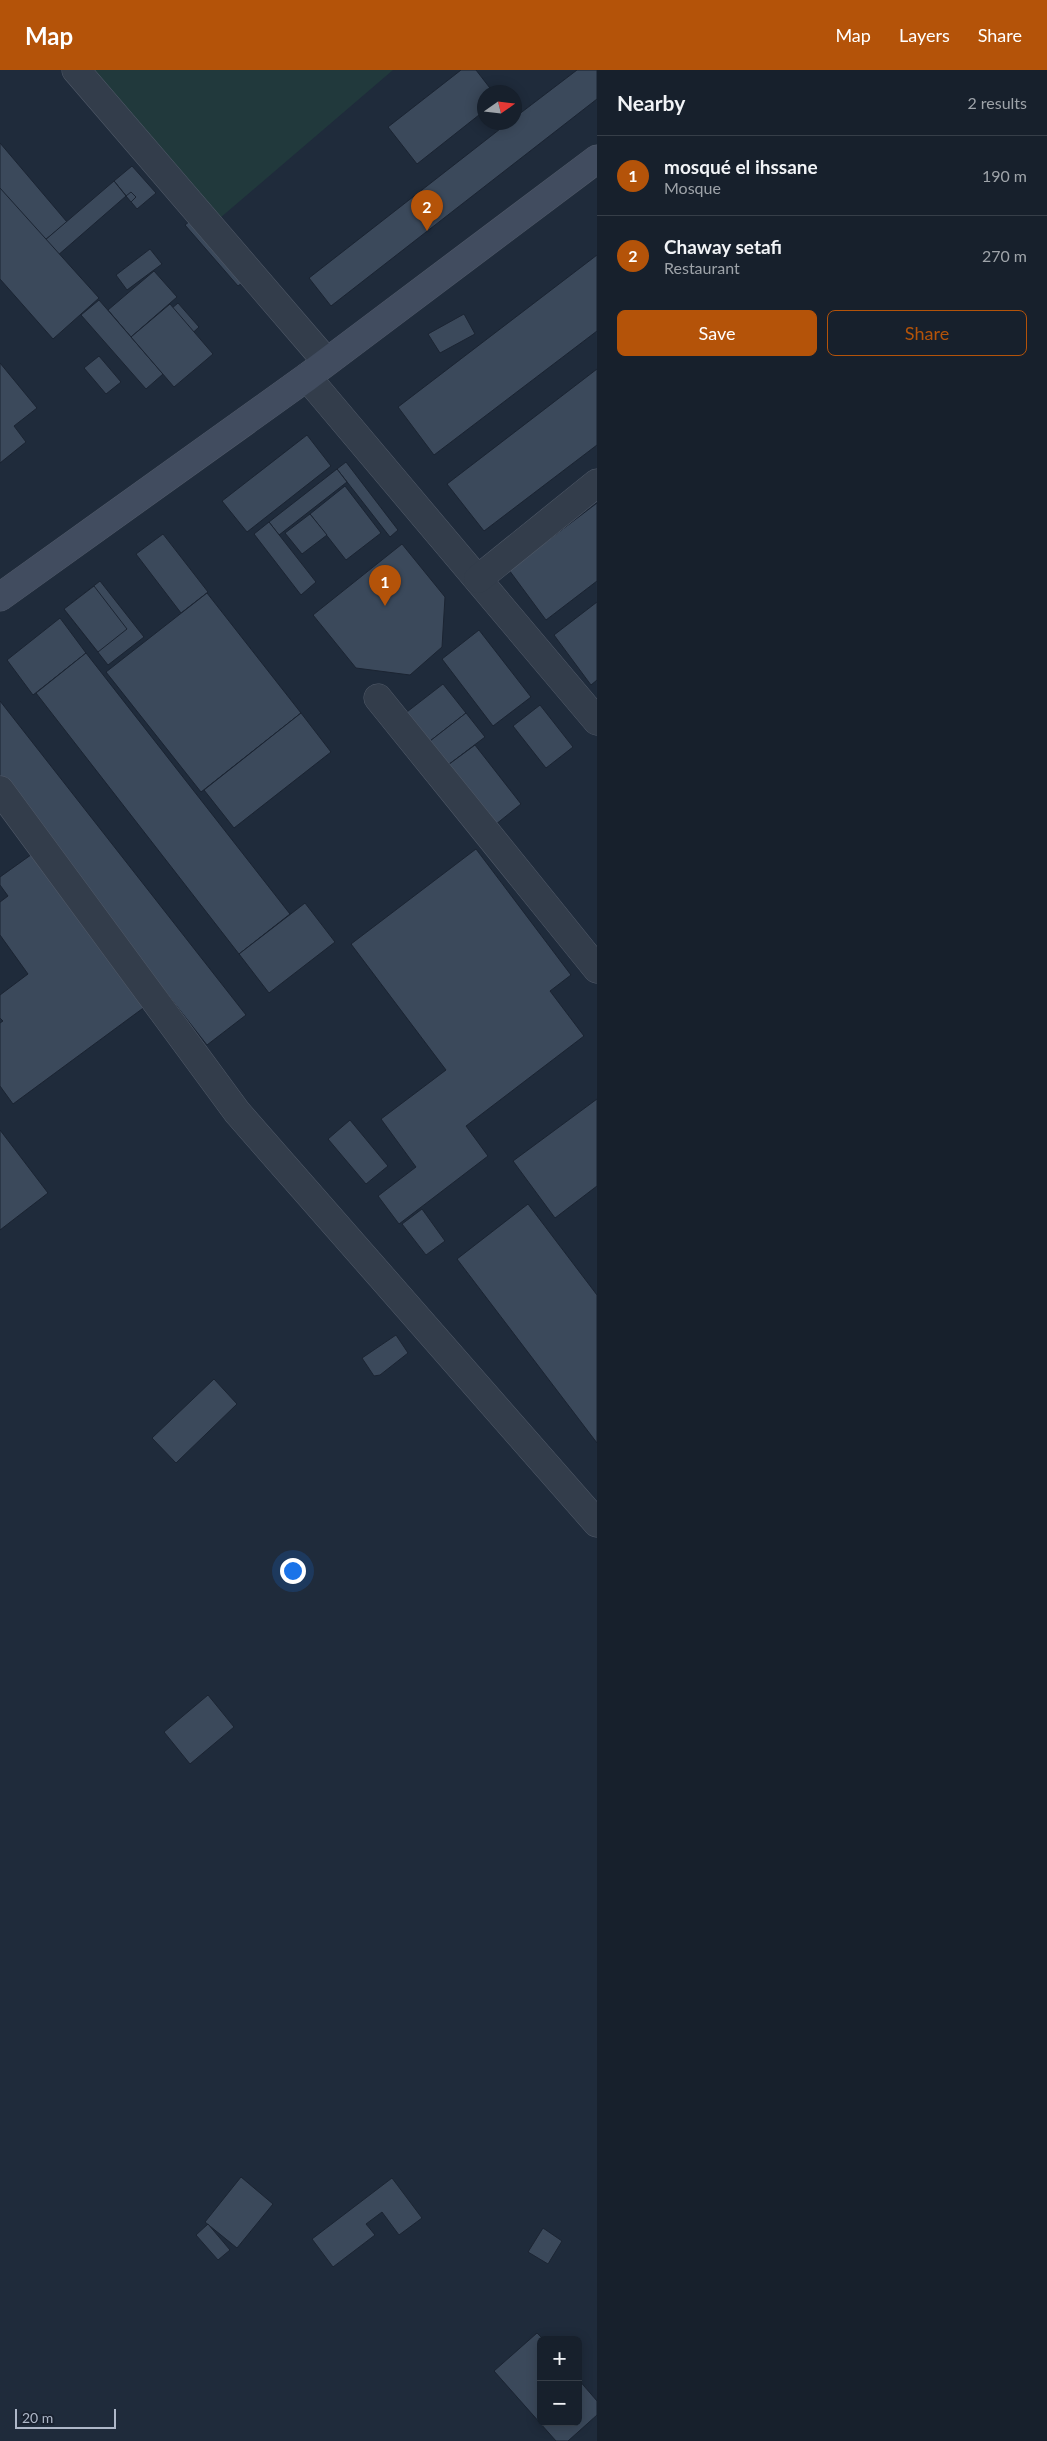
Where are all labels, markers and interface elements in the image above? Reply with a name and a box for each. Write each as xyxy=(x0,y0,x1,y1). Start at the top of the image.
text: Map xyxy=(25,21,73,50)
text: Map xyxy=(835,24,871,46)
text: Layers xyxy=(899,24,950,46)
text: Share xyxy=(978,24,1022,46)
north arrow xyxy=(477,85,522,130)
text: Nearby xyxy=(617,90,685,115)
text: 2 results xyxy=(967,93,1027,112)
text: mosqué el ihssane xyxy=(664,155,818,178)
text: 1 xyxy=(628,166,638,185)
text: 190 m xyxy=(982,166,1027,185)
text: Mosque xyxy=(664,178,721,197)
pin: 2 xyxy=(411,190,443,231)
text: Chaway setafi xyxy=(664,235,782,258)
text: 2 xyxy=(628,246,638,265)
text: 270 m xyxy=(982,246,1027,265)
text: Restaurant xyxy=(664,258,740,277)
button: Save xyxy=(617,310,817,356)
button: Share xyxy=(827,310,1027,356)
pin: 1 xyxy=(369,565,401,606)
your location xyxy=(280,1558,306,1584)
map controls xyxy=(537,2336,582,2426)
button: + xyxy=(537,2336,582,2381)
button: − xyxy=(537,2381,582,2426)
scale bar xyxy=(15,2406,116,2429)
text: 20 m xyxy=(22,2409,53,2426)

